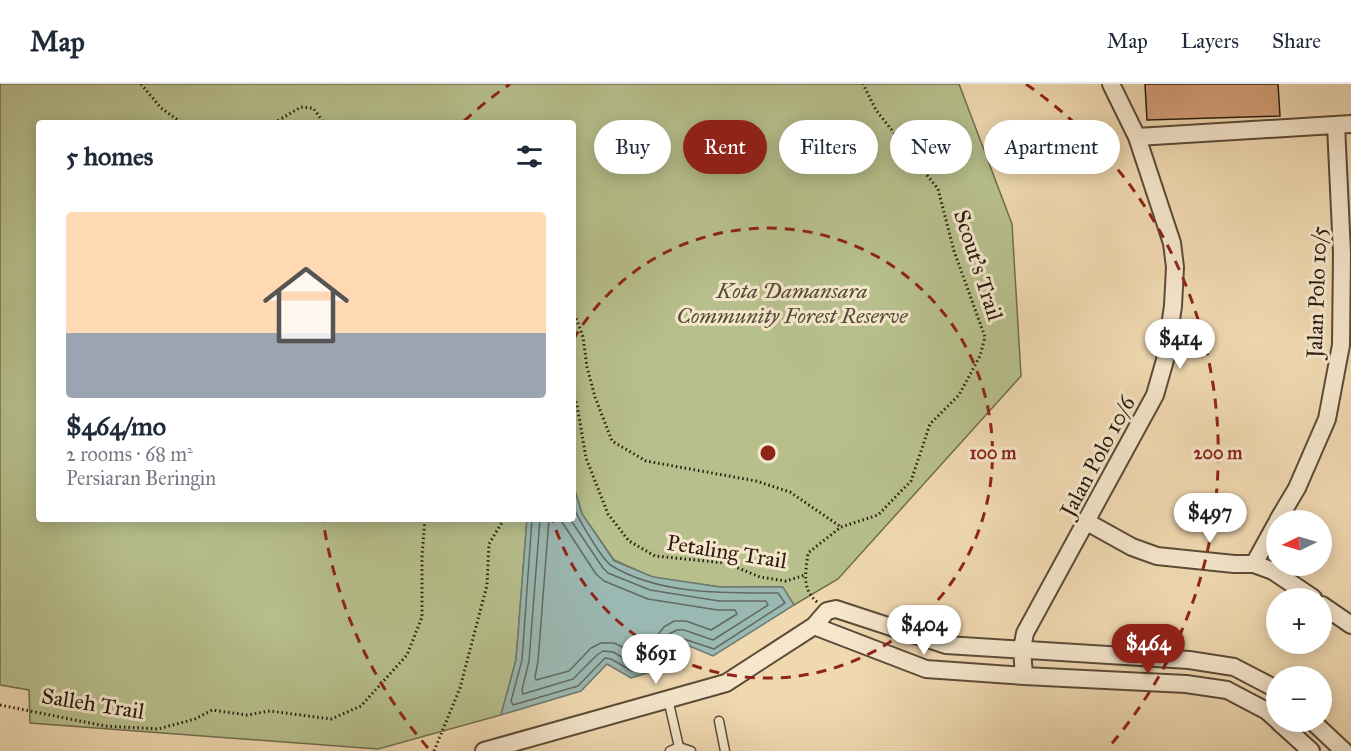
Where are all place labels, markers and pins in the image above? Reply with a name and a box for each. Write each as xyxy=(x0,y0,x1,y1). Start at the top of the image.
pin: $414 xyxy=(1144,319,1216,370)
centre of rings xyxy=(758,443,778,463)
pin: $497 xyxy=(1174,493,1246,544)
pin: $404 xyxy=(888,605,960,656)
pin: $464 xyxy=(1112,624,1184,675)
pin: $691 xyxy=(620,634,692,685)

